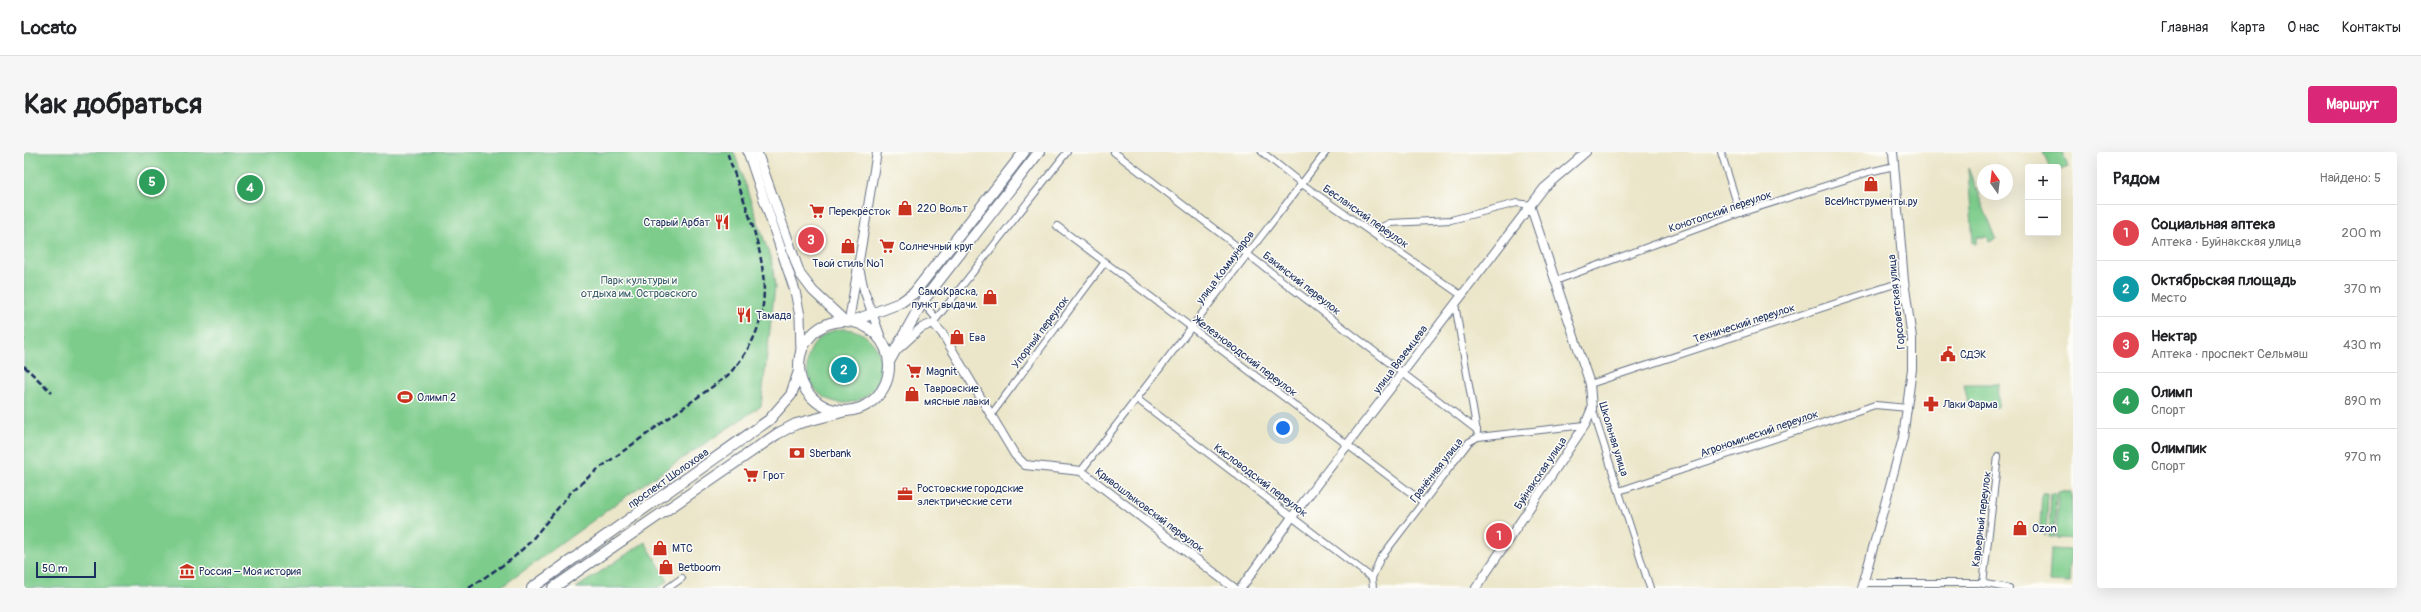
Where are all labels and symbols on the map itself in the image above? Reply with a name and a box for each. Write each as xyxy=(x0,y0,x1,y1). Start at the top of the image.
north arrow xyxy=(1977,164,2013,200)
pin: 5 xyxy=(139,167,165,197)
pin: 4 xyxy=(237,173,263,203)
shop icon: ВсеИнструменты.ру xyxy=(1862,175,1880,193)
street label: Бесланский переулок xyxy=(1320,182,1411,251)
street label: Конотопский переулок xyxy=(1667,188,1774,235)
place label: ВсеИнструменты.ру xyxy=(1824,195,1918,208)
shop icon: 220 Вольт xyxy=(896,199,914,217)
supermarket icon: Перекрёсток xyxy=(808,202,826,220)
place label: 220 Вольт xyxy=(917,202,968,215)
place label: Перекрёсток xyxy=(829,205,891,218)
restaurant icon: Старый Арбат xyxy=(713,213,731,231)
place label: Старый Арбат xyxy=(643,216,710,229)
pin: 3 xyxy=(798,225,824,255)
street label: улица Коммунаров xyxy=(1193,228,1257,307)
shop icon: Твой стиль №1 xyxy=(839,237,857,255)
supermarket icon: Солнечный круг xyxy=(878,237,896,255)
place label: Солнечный круг xyxy=(899,240,974,253)
street label: Бакинский переулок xyxy=(1260,249,1343,318)
street label: Горсоветская улица xyxy=(1885,254,1908,350)
place label: Твой стиль №1 xyxy=(812,257,884,270)
park label: Парк культуры и отдыха им. Островского xyxy=(581,274,697,300)
place label: СамоКраска, пункт выдачи. xyxy=(912,285,978,311)
shop icon: СамоКраска, пункт выдачи. xyxy=(981,288,999,306)
street label: Упорный переулок xyxy=(1009,293,1072,371)
street label: Технический переулок xyxy=(1692,301,1797,346)
restaurant icon: Тамада xyxy=(735,306,753,324)
place label: Тамада xyxy=(756,309,791,322)
street label: Железноводский переулок xyxy=(1190,312,1300,400)
street label: улица Вяземцева xyxy=(1370,323,1430,397)
shop icon: Ева xyxy=(948,328,966,346)
place label: Ева xyxy=(969,331,985,344)
public building icon: СДЭК xyxy=(1939,345,1957,363)
place label: СДЭК xyxy=(1960,348,1986,361)
pin: 2 xyxy=(831,355,857,385)
supermarket icon: Magnit xyxy=(905,362,923,380)
place label: Magnit xyxy=(926,365,958,378)
place label: Тавровские мясные лавки xyxy=(924,382,989,408)
shop icon: Тавровские мясные лавки xyxy=(903,385,921,403)
sports icon: Олимп 2 xyxy=(396,388,414,406)
place label: Олимп 2 xyxy=(417,391,456,404)
pharmacy icon: Лаки Фарма xyxy=(1922,395,1940,413)
place label: Лаки Фарма xyxy=(1942,398,1998,411)
street label: Школьная улица xyxy=(1596,400,1631,478)
street label: Агрономический переулок xyxy=(1698,407,1820,460)
your location xyxy=(1273,418,1293,438)
street label: Буйнакская улица xyxy=(1511,435,1569,512)
street label: Гранённая улица xyxy=(1407,436,1466,505)
street label: Кисловодский переулок xyxy=(1211,441,1310,520)
bank icon: Sberbank xyxy=(788,444,806,462)
street label: проспект Шолохова xyxy=(625,446,711,511)
place label: Sberbank xyxy=(809,447,852,460)
street label: Кривошлыковский переулок xyxy=(1093,465,1207,556)
supermarket icon: Грот xyxy=(742,466,760,484)
place label: Грот xyxy=(763,469,785,482)
street label: Карьерный переулок xyxy=(1969,470,1994,568)
place label: Ростовские городские электрические сети xyxy=(917,482,1024,508)
office icon: Ростовские городские электрические сети xyxy=(896,485,914,503)
shop icon: Ozon xyxy=(2011,519,2029,537)
pin: 1 xyxy=(1486,521,1512,551)
place label: Ozon xyxy=(2032,522,2057,535)
shop icon: МТС xyxy=(651,539,669,557)
place label: МТС xyxy=(672,542,693,555)
shop icon: Betboom xyxy=(657,558,675,576)
scale bar xyxy=(36,560,96,579)
place label: Betboom xyxy=(678,561,721,574)
museum icon: Россия – Моя история xyxy=(178,562,196,580)
place label: Россия – Моя история xyxy=(199,565,301,578)

